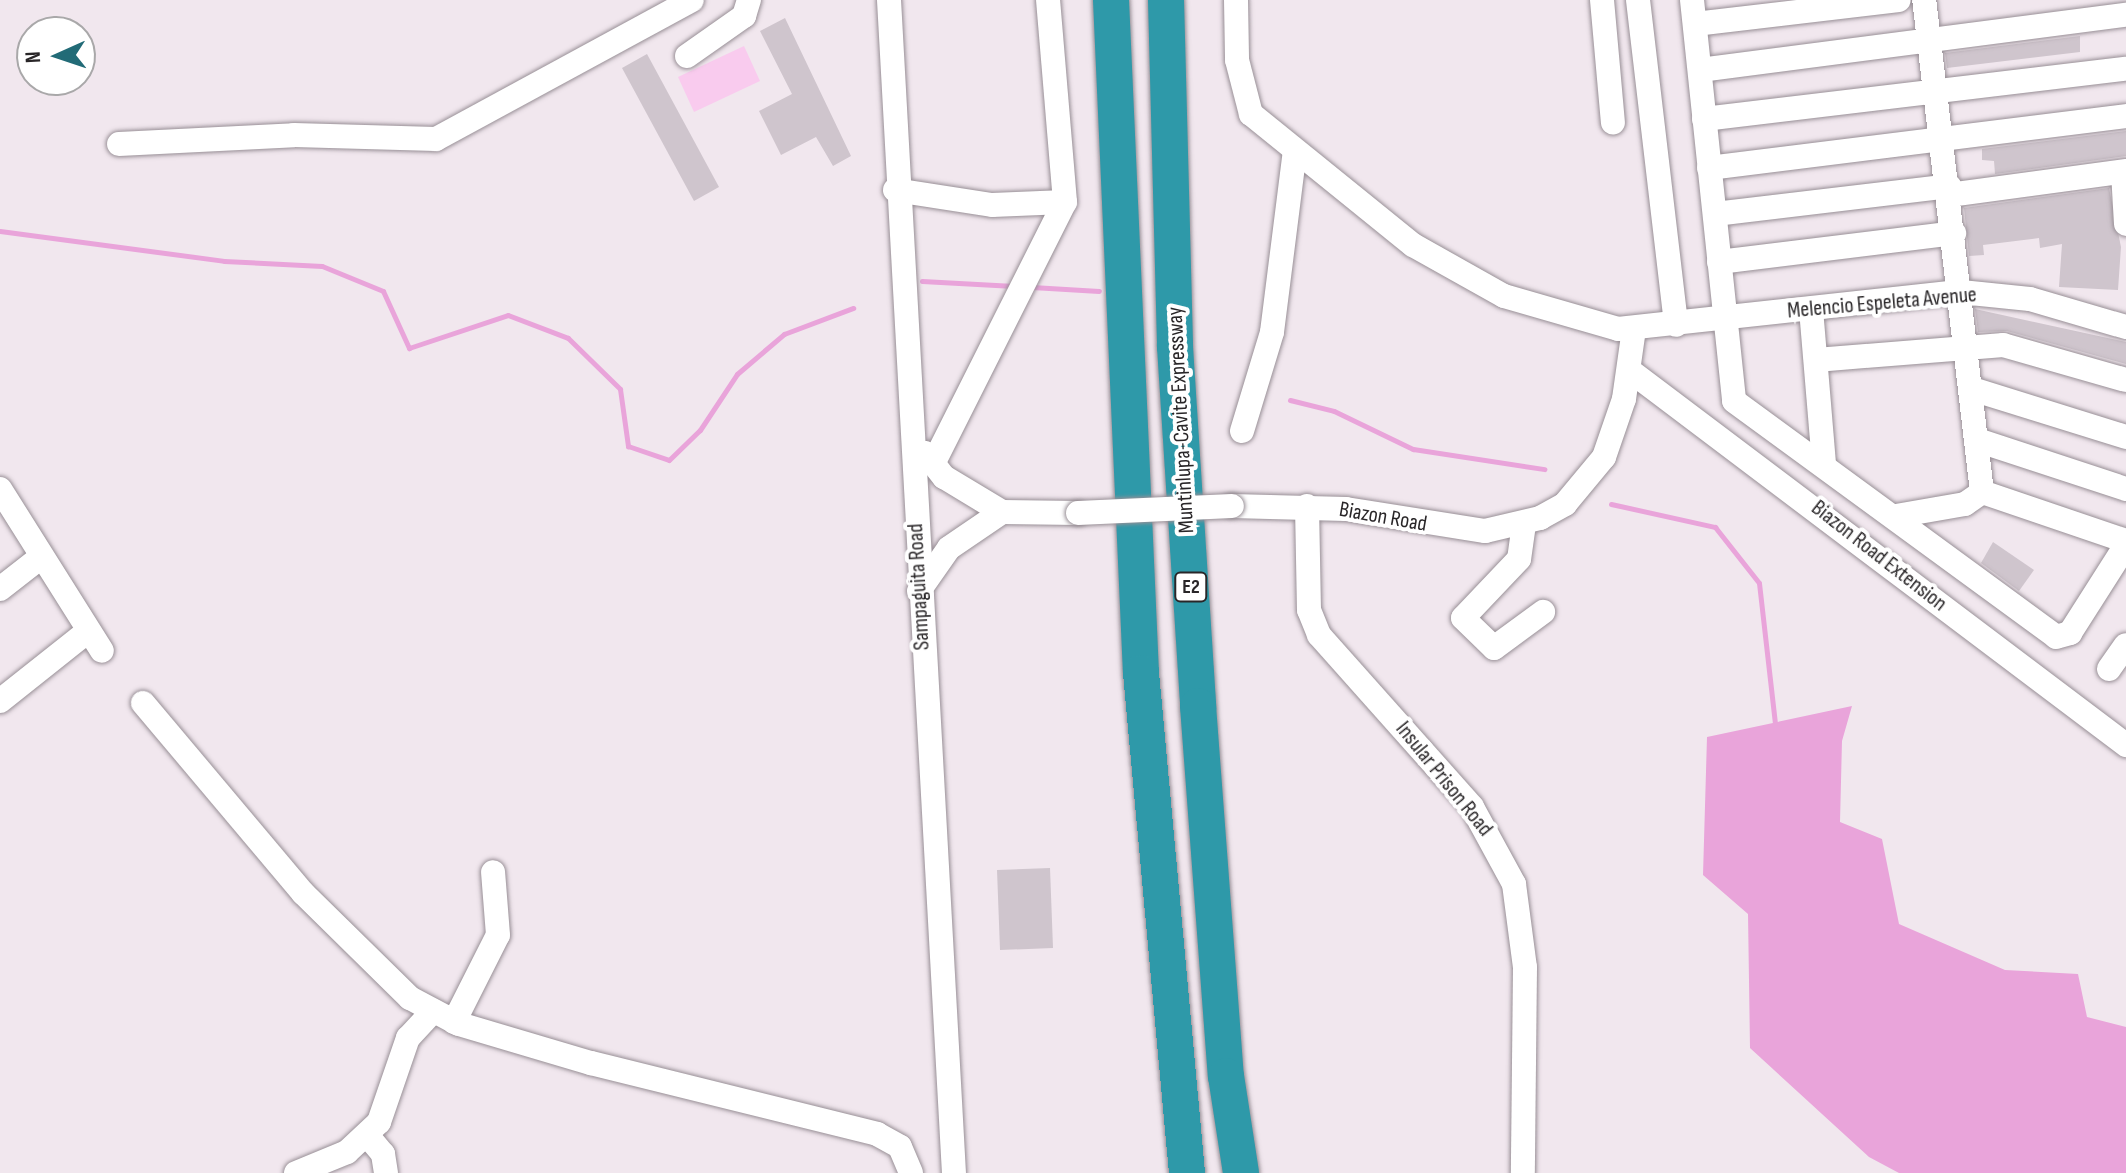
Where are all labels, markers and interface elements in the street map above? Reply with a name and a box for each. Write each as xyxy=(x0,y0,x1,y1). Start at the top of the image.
north arrow xyxy=(16,16,96,96)
text: N xyxy=(20,51,47,64)
street label: Melencio Espeleta Avenue xyxy=(1786,282,1978,324)
street label: Muntinlupa-Cavite Expressway xyxy=(1162,306,1200,534)
street label: Biazon Road Extension xyxy=(1806,495,1952,617)
street label: Biazon Road xyxy=(1337,496,1429,538)
street label: Sampaguita Road xyxy=(902,523,936,651)
road number: E2 xyxy=(1173,571,1209,603)
street label: Insular Prison Road xyxy=(1390,716,1498,842)

